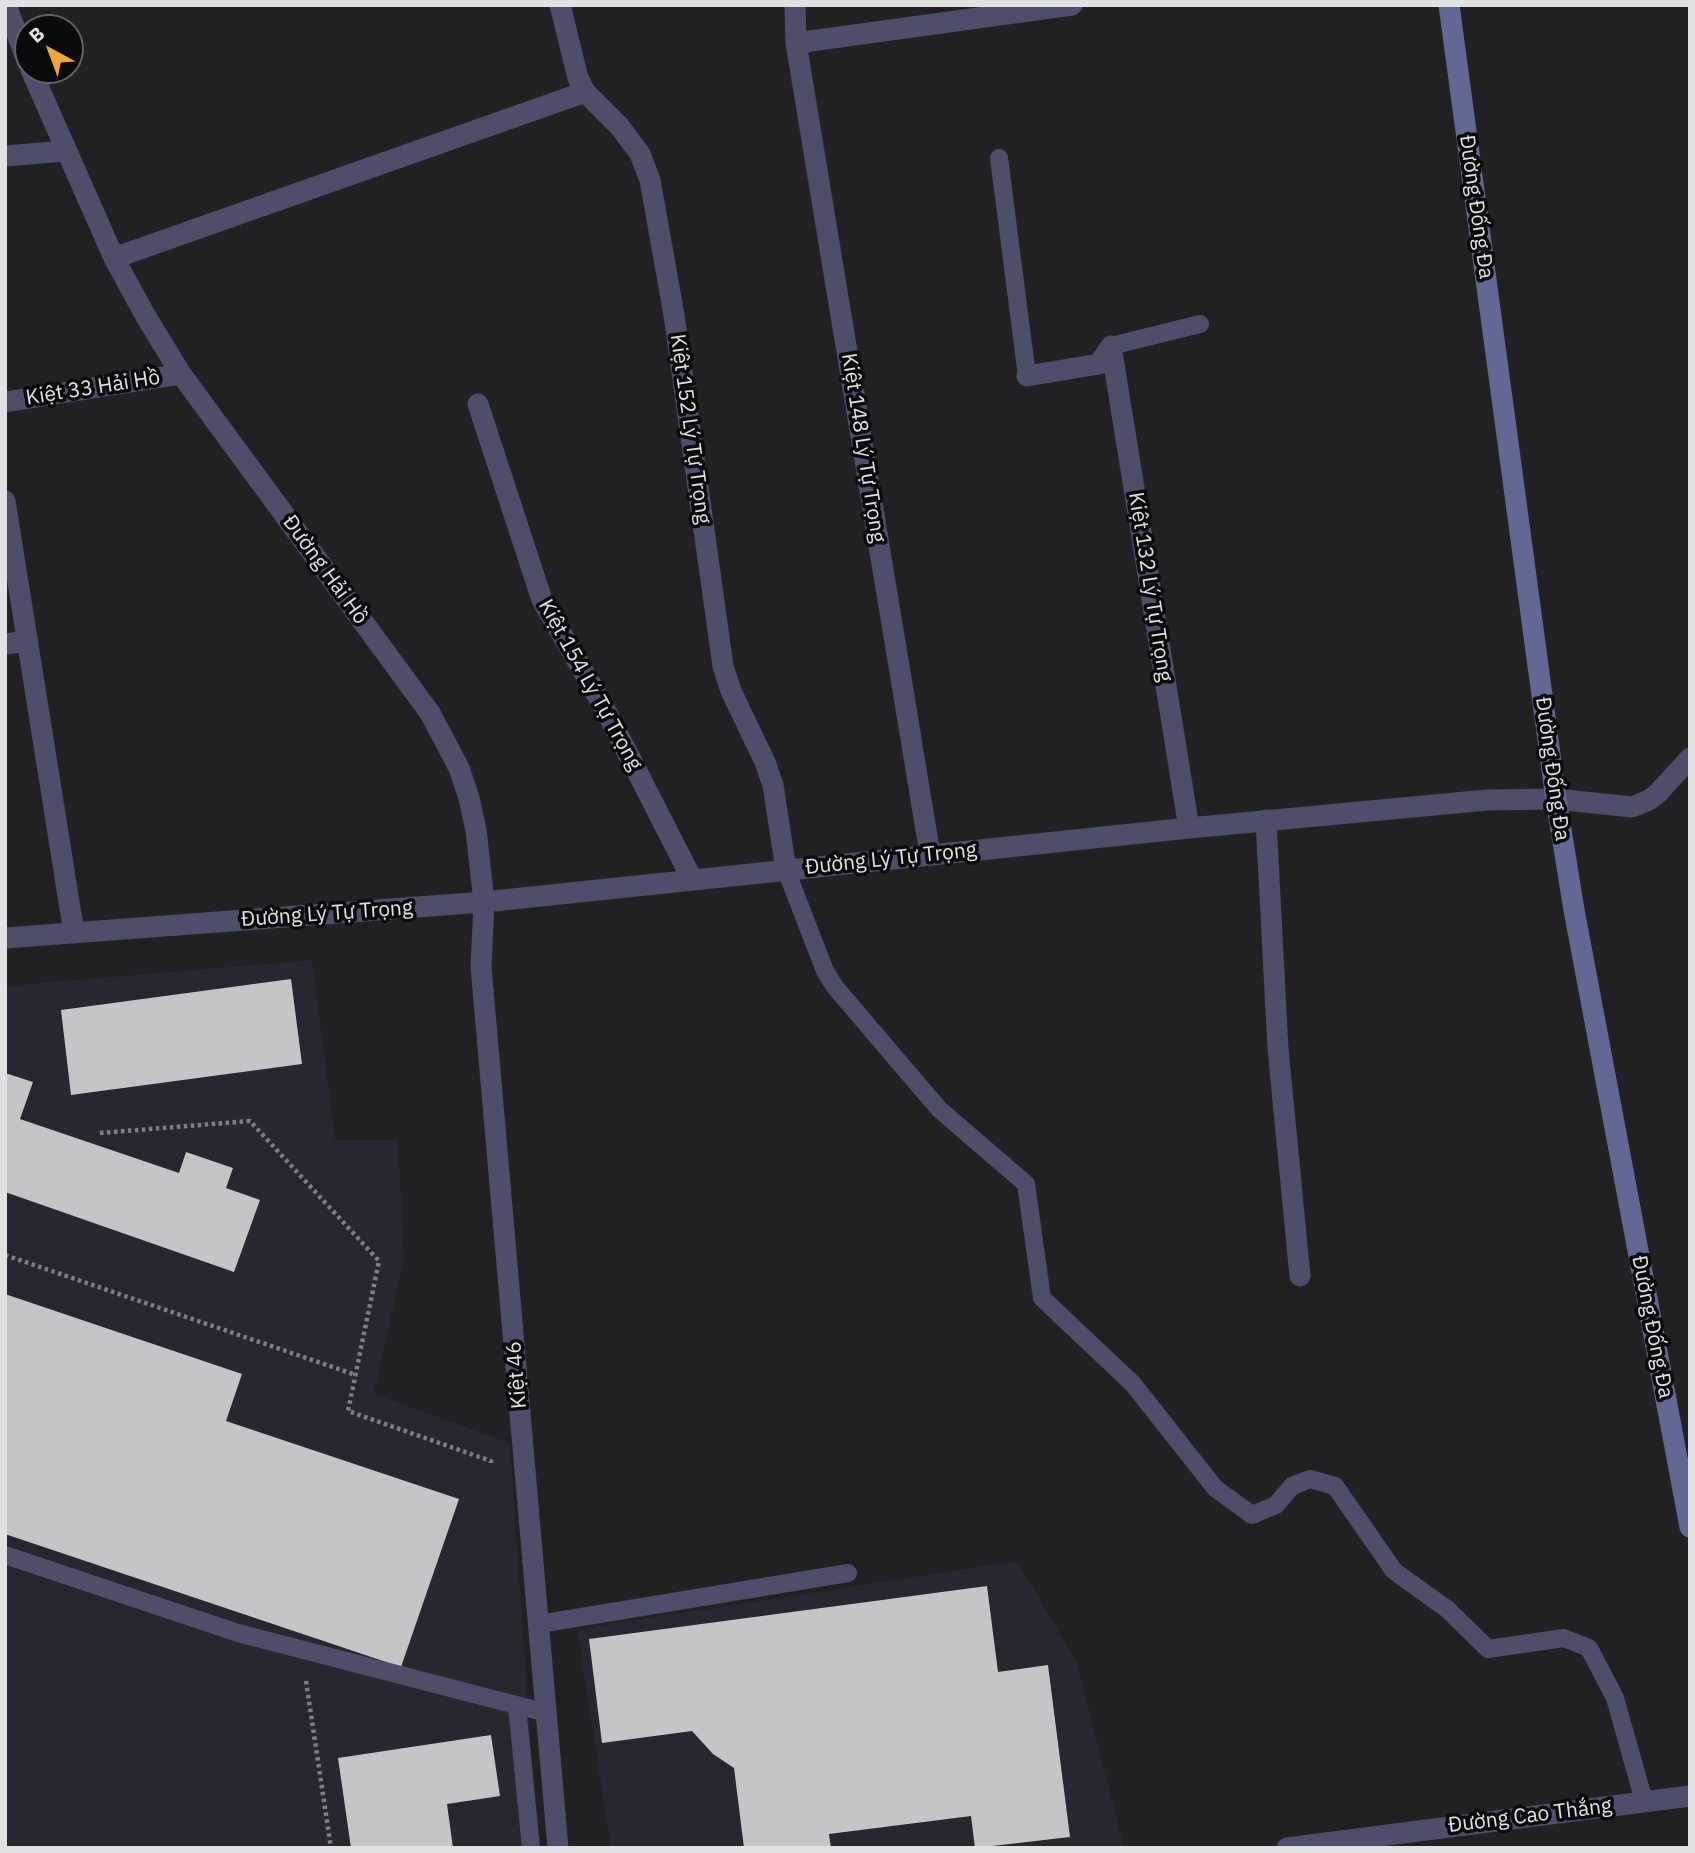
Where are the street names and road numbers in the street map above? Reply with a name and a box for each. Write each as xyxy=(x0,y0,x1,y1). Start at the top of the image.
street label: Đường Đống Đa xyxy=(1453,133,1499,281)
street label: Kiệt 152 Lý Tự Trọng xyxy=(664,332,716,526)
street label: Kiệt 148 Lý Tự Trọng xyxy=(836,351,890,545)
street label: Kiệt 33 Hải Hồ xyxy=(24,365,162,411)
street label: Kiệt 132 Lý Tự Trọng xyxy=(1123,490,1177,684)
street label: Đường Hải Hồ xyxy=(277,511,373,629)
street label: Kiệt 154 Lý Tự Trọng xyxy=(533,595,647,775)
street label: Đường Đống Đa xyxy=(1529,695,1575,843)
street label: Đường Lý Tự Trọng xyxy=(804,837,978,881)
street label: Đường Lý Tự Trọng xyxy=(240,895,414,933)
street label: Đường Đống Đa xyxy=(1626,1253,1678,1401)
street label: Kiệt 46 xyxy=(502,1340,532,1410)
street label: Đường Cao Thắng xyxy=(1447,1793,1613,1839)

